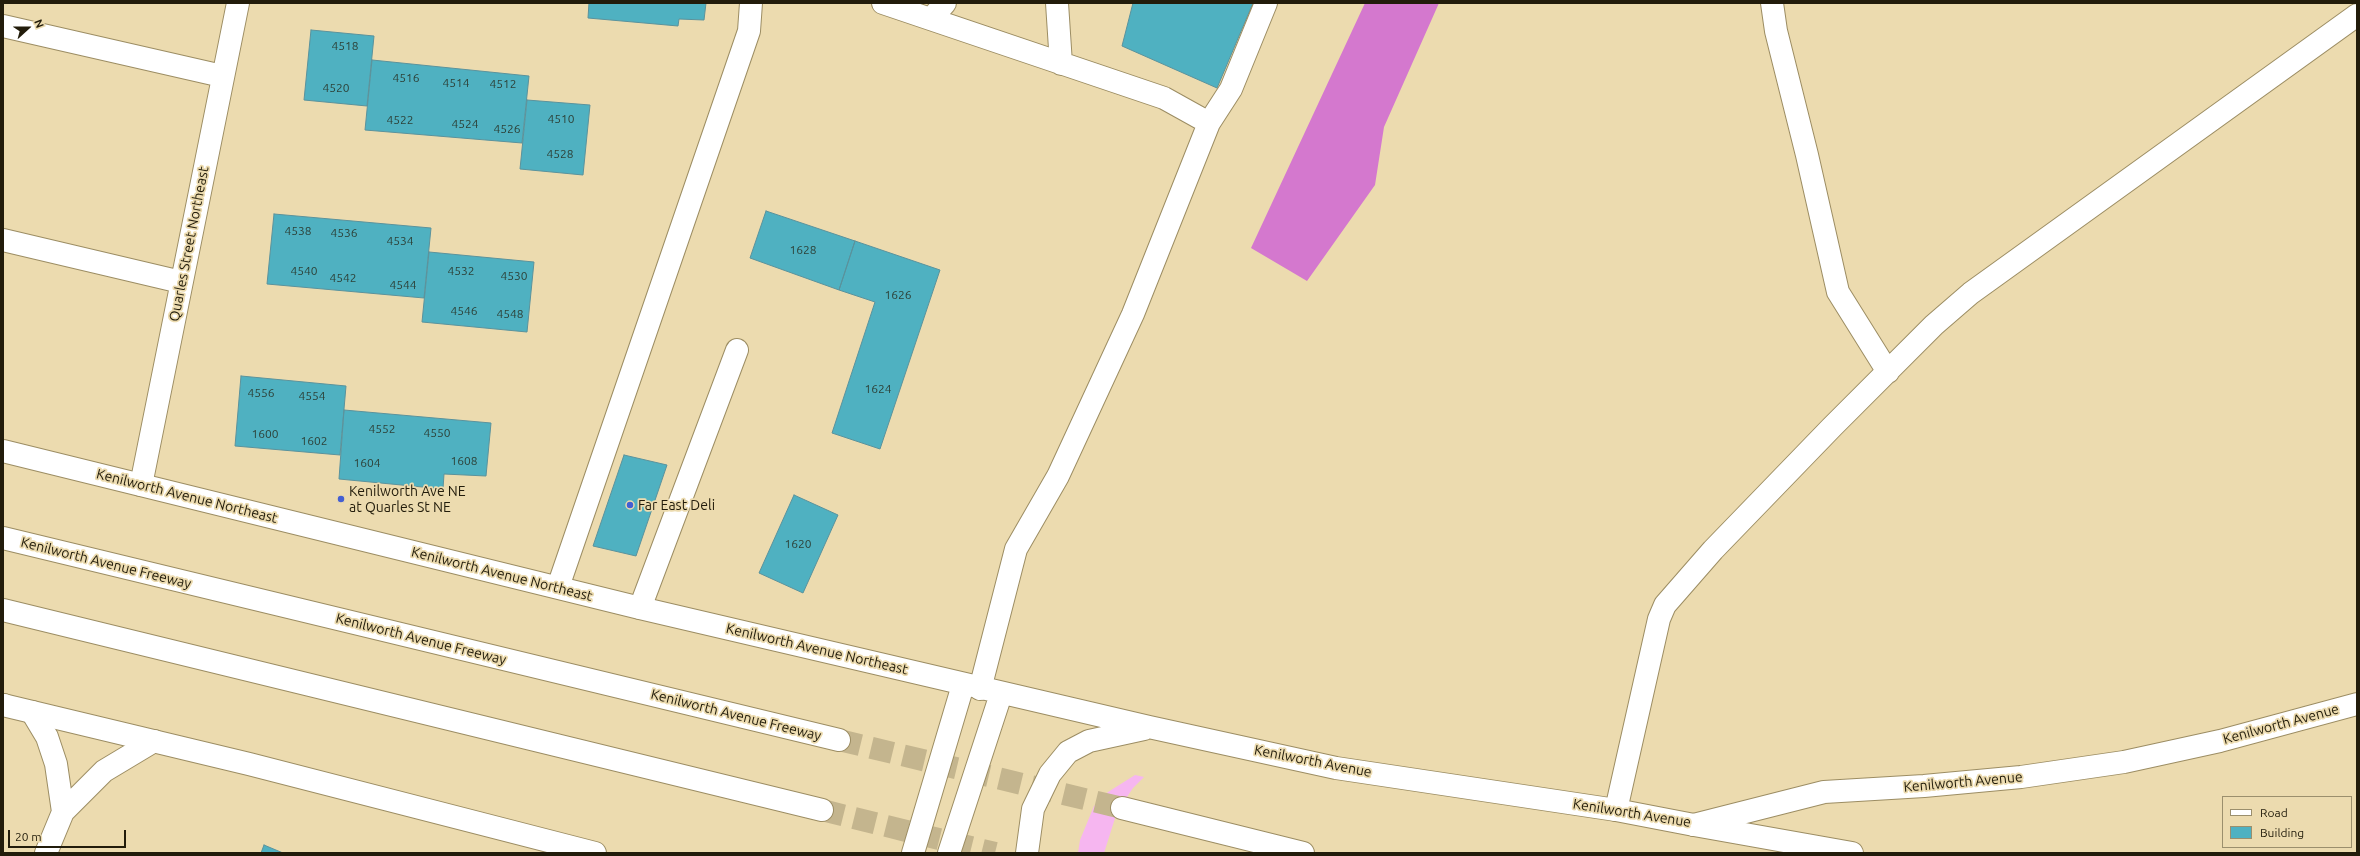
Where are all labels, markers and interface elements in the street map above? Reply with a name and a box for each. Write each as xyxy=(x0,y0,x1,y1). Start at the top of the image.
north arrow xyxy=(8,8,48,48)
text: N xyxy=(32,18,46,30)
house number: 4518 xyxy=(331,39,359,53)
house number: 4516 xyxy=(392,71,420,85)
house number: 4514 xyxy=(442,76,470,90)
house number: 4512 xyxy=(489,77,517,91)
house number: 4520 xyxy=(322,81,350,95)
house number: 4510 xyxy=(547,112,575,126)
house number: 4522 xyxy=(386,113,414,127)
house number: 4524 xyxy=(451,117,479,131)
house number: 4526 xyxy=(493,122,521,136)
house number: 4528 xyxy=(546,147,574,161)
street label: Quarles Street Northeast xyxy=(166,165,212,323)
house number: 4538 xyxy=(284,224,312,238)
house number: 4536 xyxy=(330,226,358,240)
house number: 4534 xyxy=(386,234,414,248)
house number: 1628 xyxy=(789,243,817,257)
house number: 4540 xyxy=(290,264,318,278)
house number: 4532 xyxy=(447,264,475,278)
house number: 4530 xyxy=(500,269,528,283)
house number: 4542 xyxy=(329,271,357,285)
house number: 4544 xyxy=(389,278,417,292)
house number: 1626 xyxy=(884,288,912,302)
house number: 4546 xyxy=(450,304,478,318)
house number: 4548 xyxy=(496,307,524,321)
house number: 1624 xyxy=(864,382,892,396)
house number: 4556 xyxy=(247,386,275,400)
house number: 4554 xyxy=(298,389,326,403)
house number: 4552 xyxy=(368,422,396,436)
house number: 4550 xyxy=(423,426,451,440)
house number: 1600 xyxy=(251,427,279,441)
house number: 1602 xyxy=(300,434,328,448)
house number: 1608 xyxy=(450,454,478,468)
house number: 1604 xyxy=(353,456,381,470)
street label: Kenilworth Avenue Northeast xyxy=(95,465,279,527)
place label: Kenilworth Ave NE at Quarles St NE xyxy=(349,483,466,516)
marker: Kenilworth Ave NE at Quarles St NE xyxy=(336,494,346,504)
place label: Far East Deli xyxy=(638,497,715,513)
marker: Far East Deli xyxy=(625,500,635,510)
street label: Kenilworth Avenue Freeway xyxy=(19,534,193,592)
house number: 1620 xyxy=(784,537,812,551)
street label: Kenilworth Avenue Northeast xyxy=(410,543,594,605)
street label: Kenilworth Avenue Freeway xyxy=(334,610,508,668)
street label: Kenilworth Avenue Northeast xyxy=(724,620,910,678)
street label: Kenilworth Avenue Freeway xyxy=(649,686,823,744)
street label: Kenilworth Avenue xyxy=(2221,700,2341,748)
street label: Kenilworth Avenue xyxy=(1253,741,1373,781)
street label: Kenilworth Avenue xyxy=(1903,768,2023,796)
street label: Kenilworth Avenue xyxy=(1572,795,1692,831)
legend xyxy=(2222,796,2352,848)
text: Road xyxy=(2260,806,2288,819)
scale bar xyxy=(10,822,128,848)
text: Building xyxy=(2260,826,2304,839)
text: 20 m xyxy=(15,830,42,843)

